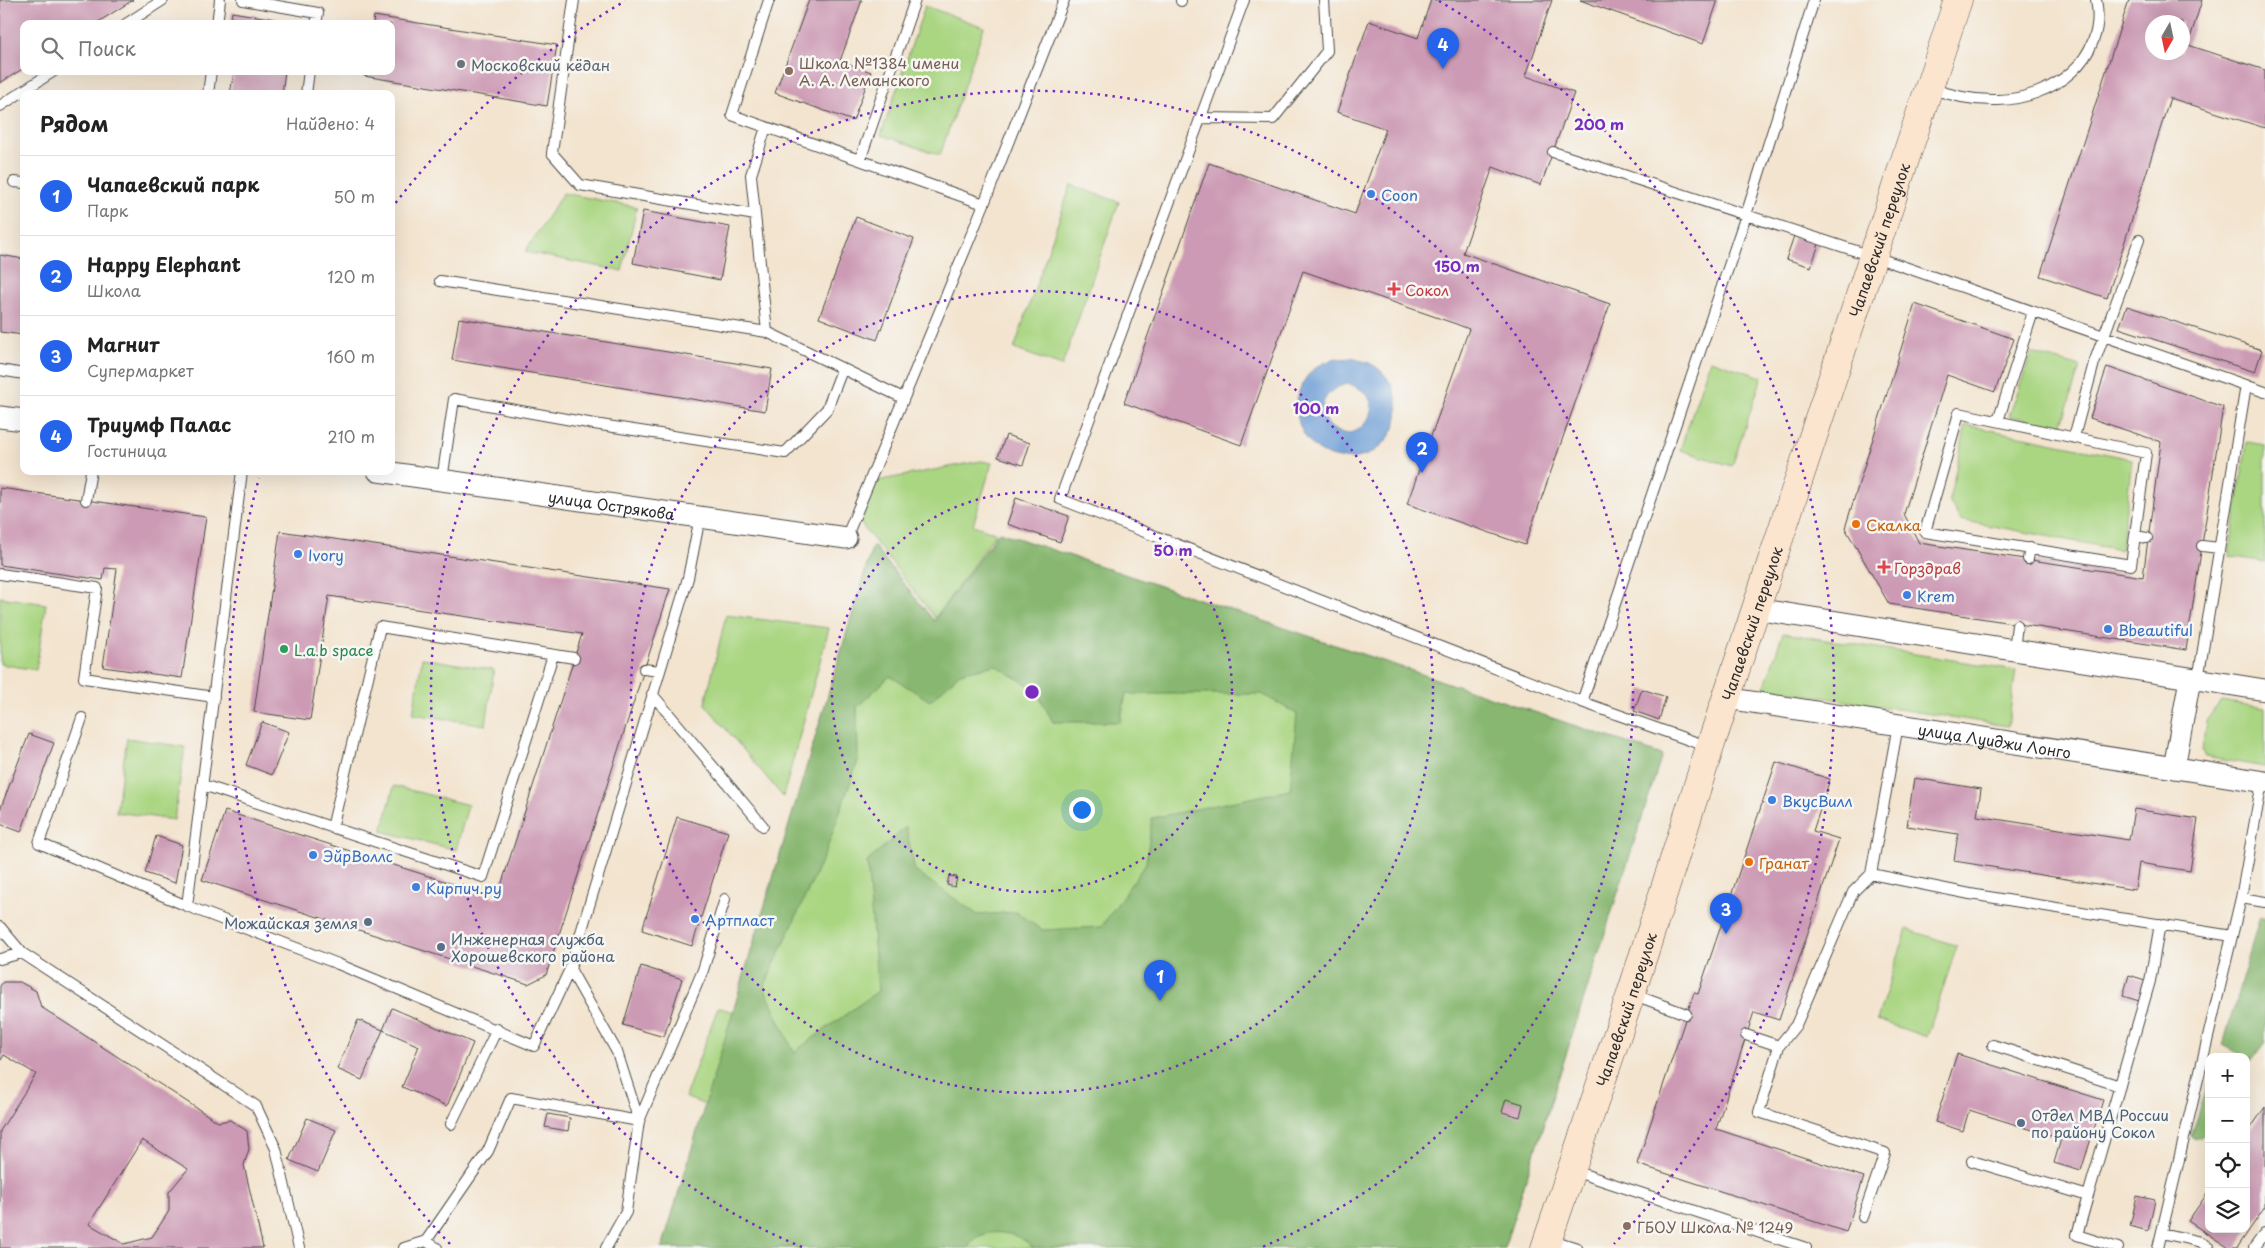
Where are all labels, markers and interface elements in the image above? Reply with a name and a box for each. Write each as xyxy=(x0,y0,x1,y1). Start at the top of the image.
north arrow xyxy=(2145,15,2190,60)
search box xyxy=(20,20,395,75)
pin: 4 xyxy=(1427,28,1459,69)
icon: search xyxy=(38,34,66,62)
text: Поиск xyxy=(78,34,136,62)
place label: Школа №1384 имени А. А. Леманского xyxy=(799,51,959,91)
place label: Московский кёдан xyxy=(471,53,610,76)
marker: Московский кёдан xyxy=(455,58,467,70)
marker: Школа №1384 имени А. А. Леманского xyxy=(783,65,795,77)
text: Рядом xyxy=(40,107,108,139)
text: Найдено: 4 xyxy=(286,111,375,135)
text: 200 m xyxy=(1574,112,1624,135)
street label: Чапаевский переулок xyxy=(1842,159,1915,320)
text: Чапаевский парк xyxy=(87,170,259,198)
place label: Coon xyxy=(1381,183,1418,206)
text: 1 xyxy=(52,184,60,208)
text: 50 m xyxy=(334,184,375,208)
marker: Coon xyxy=(1365,188,1377,200)
text: Парк xyxy=(87,198,128,222)
text: Happy Elephant xyxy=(87,250,241,278)
text: 150 m xyxy=(1434,254,1480,277)
text: 2 xyxy=(50,264,62,288)
text: 120 m xyxy=(328,264,375,288)
text: Школа xyxy=(87,278,141,302)
place label: Сокол xyxy=(1405,278,1449,301)
marker: Сокол xyxy=(1387,282,1401,296)
text: Магнит xyxy=(87,330,159,358)
text: 3 xyxy=(51,344,61,368)
text: 160 m xyxy=(327,344,375,368)
text: Супермаркет xyxy=(87,358,194,382)
text: 100 m xyxy=(1293,396,1339,419)
text: Триумф Палас xyxy=(87,410,231,438)
text: 4 xyxy=(51,424,61,448)
text: 210 m xyxy=(327,424,375,448)
pin: 2 xyxy=(1406,432,1438,473)
text: Гостиница xyxy=(87,438,167,462)
street label: улица Острякова xyxy=(547,484,677,525)
place label: Скалка xyxy=(1866,513,1922,536)
marker: Скалка xyxy=(1850,518,1862,530)
text: 50 m xyxy=(1154,538,1192,561)
place label: Ivory xyxy=(308,543,344,566)
street label: Чапаевский переулок xyxy=(1715,543,1787,703)
marker: Ivory xyxy=(292,548,304,560)
place label: Горздрав xyxy=(1894,556,1961,579)
marker: Горздрав xyxy=(1878,561,1890,573)
place label: Krem xyxy=(1917,584,1955,607)
marker: Krem xyxy=(1901,589,1913,601)
place label: Bbeautiful xyxy=(2118,618,2193,641)
marker: Bbeautiful xyxy=(2102,623,2114,635)
place label: L.a.b space xyxy=(294,638,373,661)
marker: L.a.b space xyxy=(278,643,290,655)
centre of rings xyxy=(1023,683,1041,701)
street label: улица Луиджи Лонго xyxy=(1917,717,2073,763)
place label: ВкусВилл xyxy=(1782,789,1853,812)
marker: ВкусВилл xyxy=(1766,794,1778,806)
your location xyxy=(1069,797,1095,823)
place label: ЭйрВоллс xyxy=(323,844,393,867)
marker: ЭйрВоллс xyxy=(307,849,319,861)
place label: Гранат xyxy=(1759,851,1810,874)
marker: Гранат xyxy=(1743,856,1755,868)
place label: Кирпич.ру xyxy=(426,876,502,899)
marker: Кирпич.ру xyxy=(410,881,422,893)
pin: 3 xyxy=(1710,893,1742,934)
place label: Артпласт xyxy=(705,908,775,931)
place label: Можайская земля xyxy=(224,911,358,934)
marker: Артпласт xyxy=(689,913,701,925)
marker: Можайская земля xyxy=(362,916,374,928)
place label: Инженерная служба Хорошевского района xyxy=(451,927,615,967)
street label: Чапаевский переулок xyxy=(1589,929,1662,1089)
marker: Инженерная служба Хорошевского района xyxy=(435,941,447,953)
pin: 1 xyxy=(1144,960,1176,1001)
map controls xyxy=(2205,1053,2250,1233)
button: + xyxy=(2205,1053,2250,1098)
button: − xyxy=(2205,1098,2250,1143)
place label: Отдел МВД России по району Сокол xyxy=(2031,1103,2169,1143)
marker: Отдел МВД России по району Сокол xyxy=(2015,1117,2027,1129)
button: locate xyxy=(2205,1143,2250,1188)
button: layers xyxy=(2205,1188,2250,1233)
place label: ГБОУ Школа № 1249 xyxy=(1637,1215,1793,1238)
marker: ГБОУ Школа № 1249 xyxy=(1621,1220,1633,1232)

